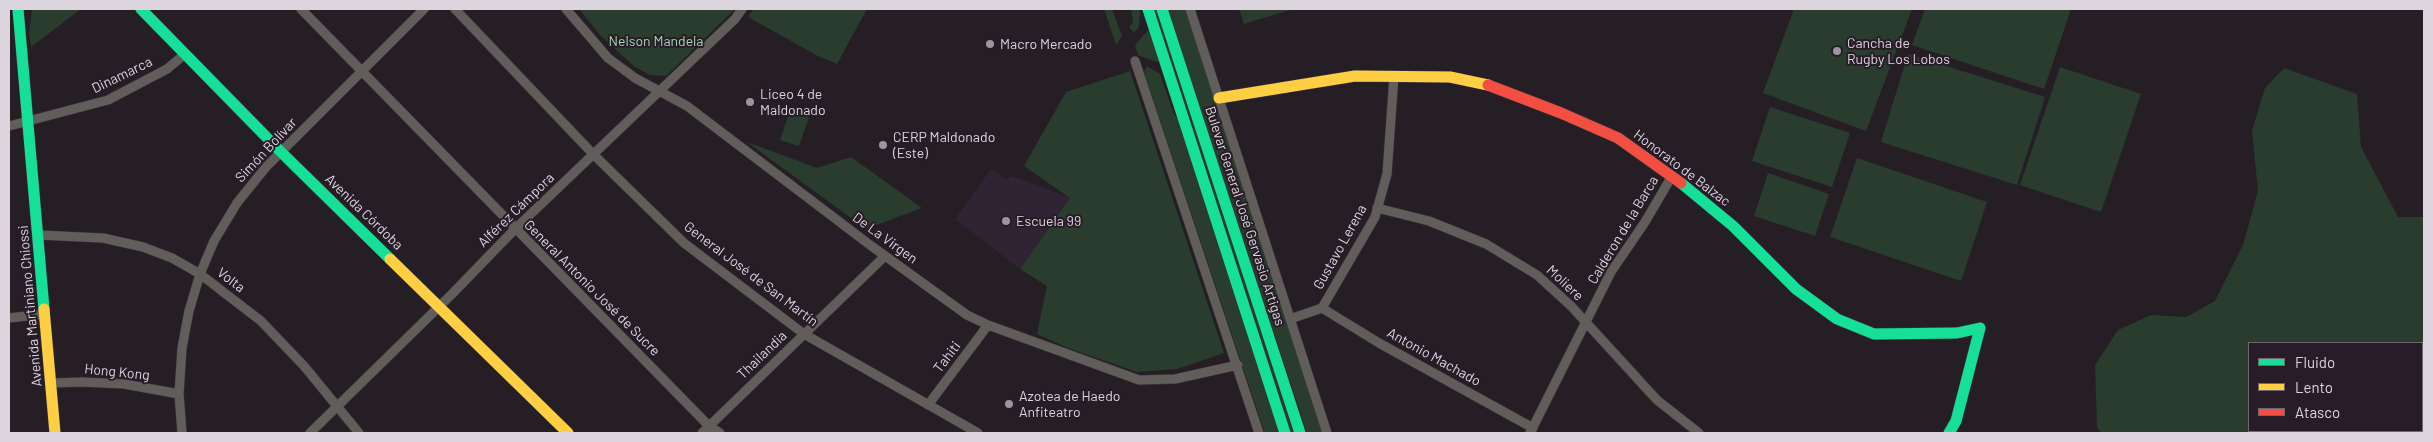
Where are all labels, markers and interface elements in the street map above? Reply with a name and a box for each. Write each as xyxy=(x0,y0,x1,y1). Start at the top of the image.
park label: Nelson Mandela xyxy=(609,33,703,49)
place label: Cancha de Rugby Los Lobos xyxy=(1847,35,1950,68)
place label: Macro Mercado xyxy=(1000,36,1092,52)
marker: Macro Mercado xyxy=(984,38,996,50)
marker: Cancha de Rugby Los Lobos xyxy=(1831,45,1843,57)
street label: Dinamarca xyxy=(89,53,155,97)
place label: Liceo 4 de Maldonado xyxy=(760,86,826,118)
marker: Liceo 4 de Maldonado xyxy=(744,96,756,108)
street label: Bulevar General José Gervasio Artigas xyxy=(1202,104,1288,328)
street label: Simón Bolívar xyxy=(232,114,300,186)
street label: Honorato de Balzac xyxy=(1630,126,1734,210)
place label: CERP Maldonado (Este) xyxy=(893,129,995,162)
marker: CERP Maldonado (Este) xyxy=(877,139,889,151)
street label: Alférez Cámpora xyxy=(474,169,558,251)
street label: Avenida Córdoba xyxy=(322,171,406,253)
street label: Calderon de la Barca xyxy=(1584,173,1662,287)
street label: Gustavo Lerena xyxy=(1310,202,1370,292)
street label: De La Virgen xyxy=(849,209,921,267)
place label: Escuela 99 xyxy=(1016,213,1081,229)
marker: Escuela 99 xyxy=(1000,215,1012,227)
street label: General Antonio José de Sucre xyxy=(521,217,663,359)
street label: General José de San Martín xyxy=(681,218,821,330)
street label: Avenida Martiniano Chiossi xyxy=(15,225,45,387)
street label: Moliere xyxy=(1543,262,1587,304)
street label: Volta xyxy=(214,264,248,296)
street label: Antonio Machado xyxy=(1384,324,1484,390)
street label: Thailandia xyxy=(734,327,790,383)
street label: Tahiti xyxy=(930,338,964,376)
legend xyxy=(2248,342,2423,432)
text: Fluido xyxy=(2295,353,2335,371)
street label: Hong Kong xyxy=(83,360,151,384)
text: Lento xyxy=(2295,378,2333,396)
place label: Azotea de Haedo Anfiteatro xyxy=(1019,388,1120,421)
marker: Azotea de Haedo Anfiteatro xyxy=(1003,398,1015,410)
text: Atasco xyxy=(2295,403,2340,421)

